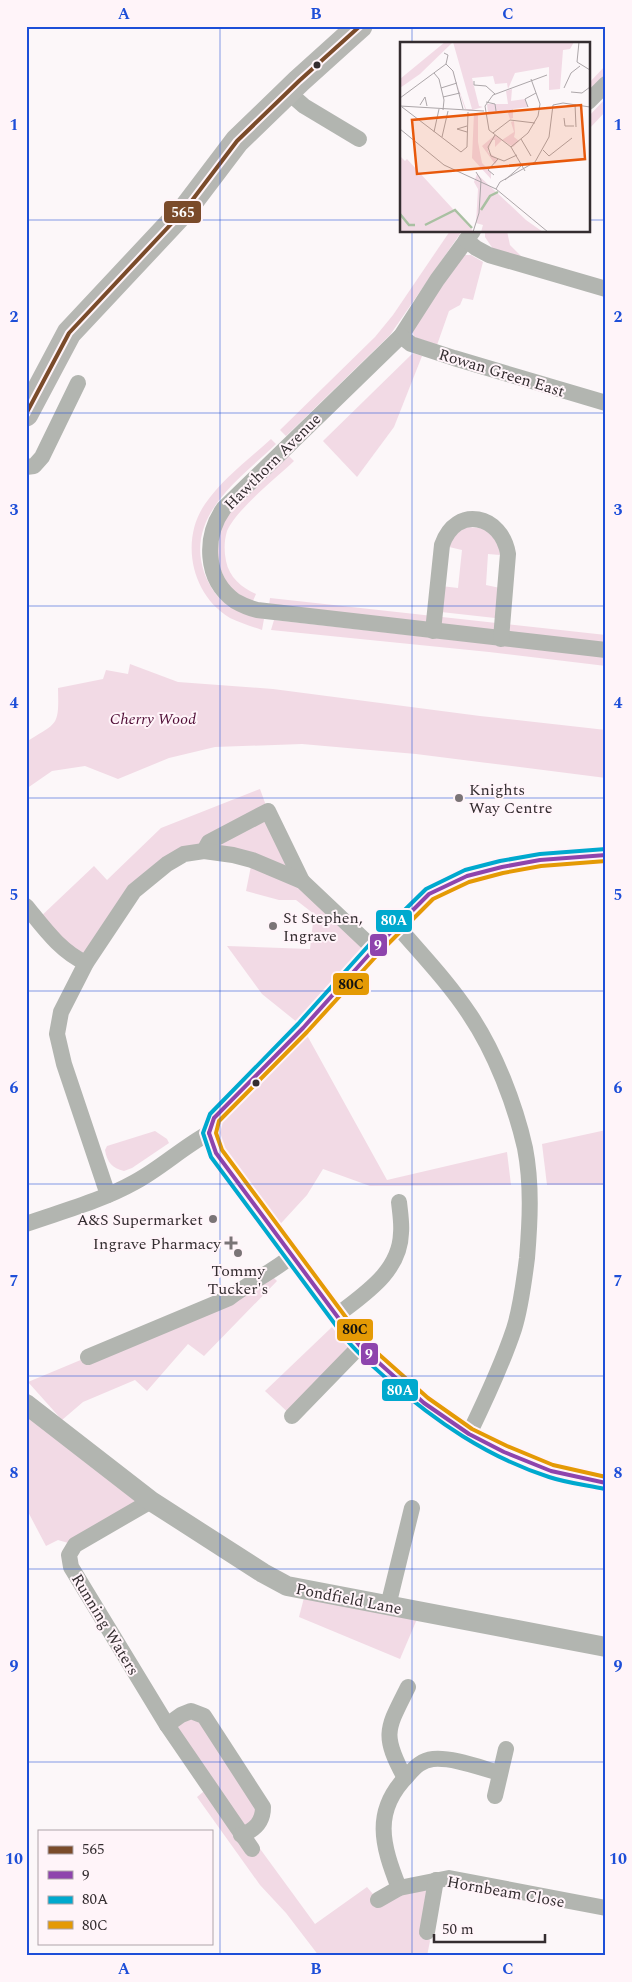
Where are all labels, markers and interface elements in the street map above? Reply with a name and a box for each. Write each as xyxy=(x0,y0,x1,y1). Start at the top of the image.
text: A xyxy=(118,2,131,26)
text: B xyxy=(310,2,322,26)
text: C xyxy=(502,2,514,26)
inset map xyxy=(400,42,590,232)
unlabelled marker xyxy=(312,60,322,70)
text: 1 xyxy=(10,113,18,137)
text: 1 xyxy=(614,113,622,137)
line badge: 565 xyxy=(163,200,202,224)
text: 565 xyxy=(171,202,195,223)
text: 2 xyxy=(10,305,19,329)
text: 2 xyxy=(614,305,623,329)
street label: Rowan Green East xyxy=(436,342,568,404)
street label: Hawthorn Avenue xyxy=(219,408,327,516)
text: 3 xyxy=(10,498,19,522)
text: 3 xyxy=(614,498,623,522)
text: 4 xyxy=(10,691,19,715)
text: 4 xyxy=(614,691,623,715)
park label: Cherry Wood xyxy=(110,707,196,731)
place label: Knights Way Centre xyxy=(469,778,552,820)
marker: Knights Way Centre xyxy=(453,792,465,804)
text: 5 xyxy=(10,883,18,907)
text: 5 xyxy=(614,883,622,907)
place label: St Stephen, Ingrave xyxy=(283,906,363,948)
line badge: 80A xyxy=(375,909,413,933)
text: 80A xyxy=(381,910,407,931)
marker: St Stephen, Ingrave xyxy=(267,920,279,932)
line badge: 9 xyxy=(369,933,388,957)
text: 9 xyxy=(374,935,382,956)
line badge: 80C xyxy=(332,972,370,996)
text: 80C xyxy=(338,974,364,995)
text: 6 xyxy=(10,1076,19,1100)
text: 6 xyxy=(614,1076,623,1100)
unlabelled marker xyxy=(251,1078,261,1088)
place label: A&S Supermarket xyxy=(77,1208,203,1232)
marker: A&S Supermarket xyxy=(207,1213,219,1225)
place label: Ingrave Pharmacy xyxy=(93,1232,222,1256)
marker: Ingrave Pharmacy xyxy=(225,1237,237,1249)
marker: Tommy Tucker's xyxy=(232,1247,244,1259)
place label: Tommy Tucker's xyxy=(208,1259,268,1301)
text: 7 xyxy=(10,1269,19,1293)
text: 7 xyxy=(614,1269,623,1293)
line badge: 80C xyxy=(336,1318,374,1342)
text: 80C xyxy=(342,1319,368,1340)
line badge: 9 xyxy=(360,1342,379,1366)
text: 9 xyxy=(365,1344,373,1365)
line badge: 80A xyxy=(381,1378,419,1402)
text: 80A xyxy=(387,1380,413,1401)
text: 8 xyxy=(10,1461,19,1485)
text: 8 xyxy=(614,1461,623,1485)
street label: Running Waters xyxy=(65,1569,145,1680)
street label: Pondfield Lane xyxy=(294,1577,404,1621)
text: 9 xyxy=(10,1654,19,1678)
text: 9 xyxy=(614,1654,623,1678)
legend xyxy=(38,1830,212,1944)
text: 565 xyxy=(82,1838,105,1861)
text: 10 xyxy=(5,1847,23,1871)
text: 10 xyxy=(609,1847,627,1871)
text: 9 xyxy=(82,1864,90,1887)
street label: Hornbeam Close xyxy=(445,1870,567,1914)
text: 80A xyxy=(82,1888,108,1911)
scale bar xyxy=(434,1912,546,1944)
text: 80C xyxy=(82,1914,108,1937)
text: 50 m xyxy=(442,1918,474,1941)
text: A xyxy=(118,1957,131,1981)
text: B xyxy=(310,1957,322,1981)
text: C xyxy=(502,1957,514,1981)

